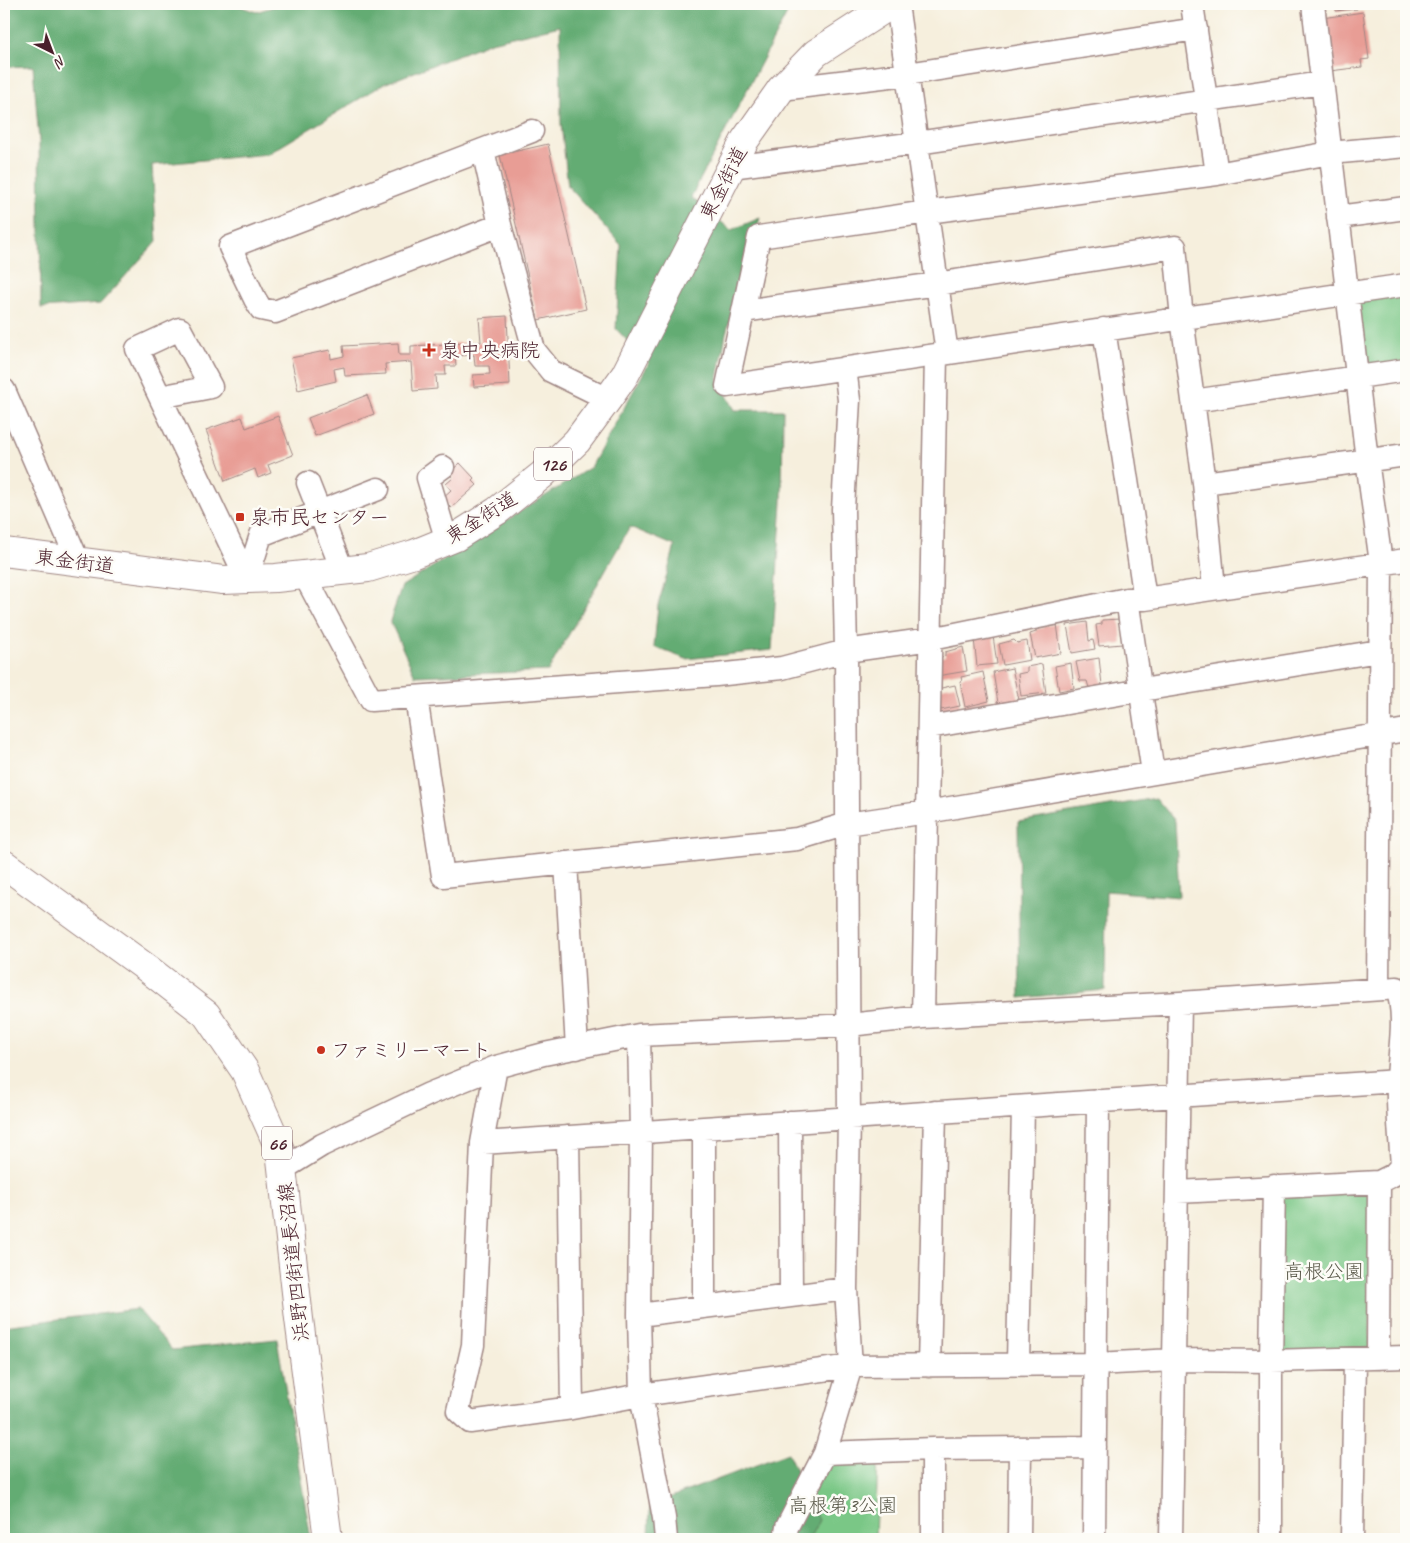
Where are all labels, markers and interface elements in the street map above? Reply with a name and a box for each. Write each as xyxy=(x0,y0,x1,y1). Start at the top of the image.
north arrow xyxy=(28,28,78,78)
text: N xyxy=(50,52,69,72)
street label: 東金街道 xyxy=(694,142,753,225)
place label: 泉中央病院 xyxy=(440,338,540,363)
marker: 泉中央病院 xyxy=(422,343,436,357)
road number: 126 xyxy=(534,448,572,480)
street label: 東金街道 xyxy=(441,486,522,549)
place label: 泉市民センター xyxy=(250,505,389,530)
marker: 泉市民センター xyxy=(234,511,246,523)
street label: 東金街道 xyxy=(34,544,116,579)
place label: ファミリーマート xyxy=(331,1038,491,1063)
marker: ファミリーマート xyxy=(315,1044,327,1056)
road number: 66 xyxy=(262,1126,292,1160)
street label: 浜野四街道長沼線 xyxy=(273,1181,314,1343)
park label: 高根公園 xyxy=(1284,1259,1364,1284)
park label: 高根第3公園 xyxy=(789,1493,898,1518)

